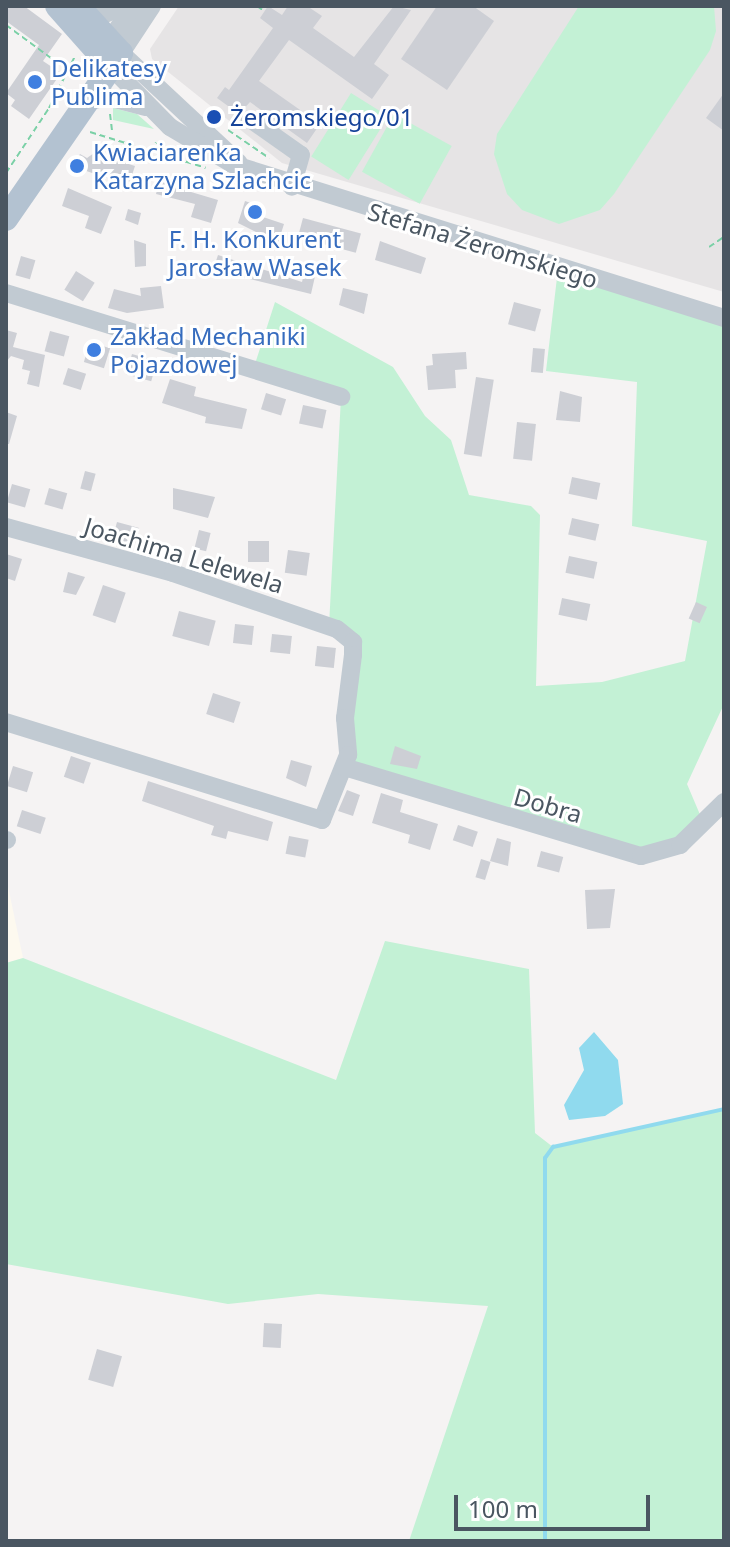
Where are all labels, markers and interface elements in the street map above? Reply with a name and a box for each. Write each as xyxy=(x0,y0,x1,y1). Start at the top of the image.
place label: Delikatesy Publima xyxy=(51,54,167,110)
marker: Delikatesy Publima xyxy=(26,73,44,91)
place label: Żeromskiego/01 xyxy=(230,103,413,131)
marker: Żeromskiego/01 xyxy=(205,108,223,126)
place label: Kwiaciarenka Katarzyna Szlachcic xyxy=(93,138,311,194)
marker: Kwiaciarenka Katarzyna Szlachcic xyxy=(68,157,86,175)
street label: Stefana Żeromskiego xyxy=(365,196,601,294)
marker: F. H. Konkurent Jarosław Wasek xyxy=(246,203,264,221)
place label: F. H. Konkurent Jarosław Wasek xyxy=(168,225,342,281)
place label: Zakład Mechaniki Pojazdowej xyxy=(110,322,306,378)
marker: Zakład Mechaniki Pojazdowej xyxy=(85,341,103,359)
street label: Joachima Lelewela xyxy=(81,511,287,599)
street label: Dobra xyxy=(511,782,585,828)
scale bar xyxy=(458,1479,654,1529)
text: 100 m xyxy=(468,1492,538,1525)

